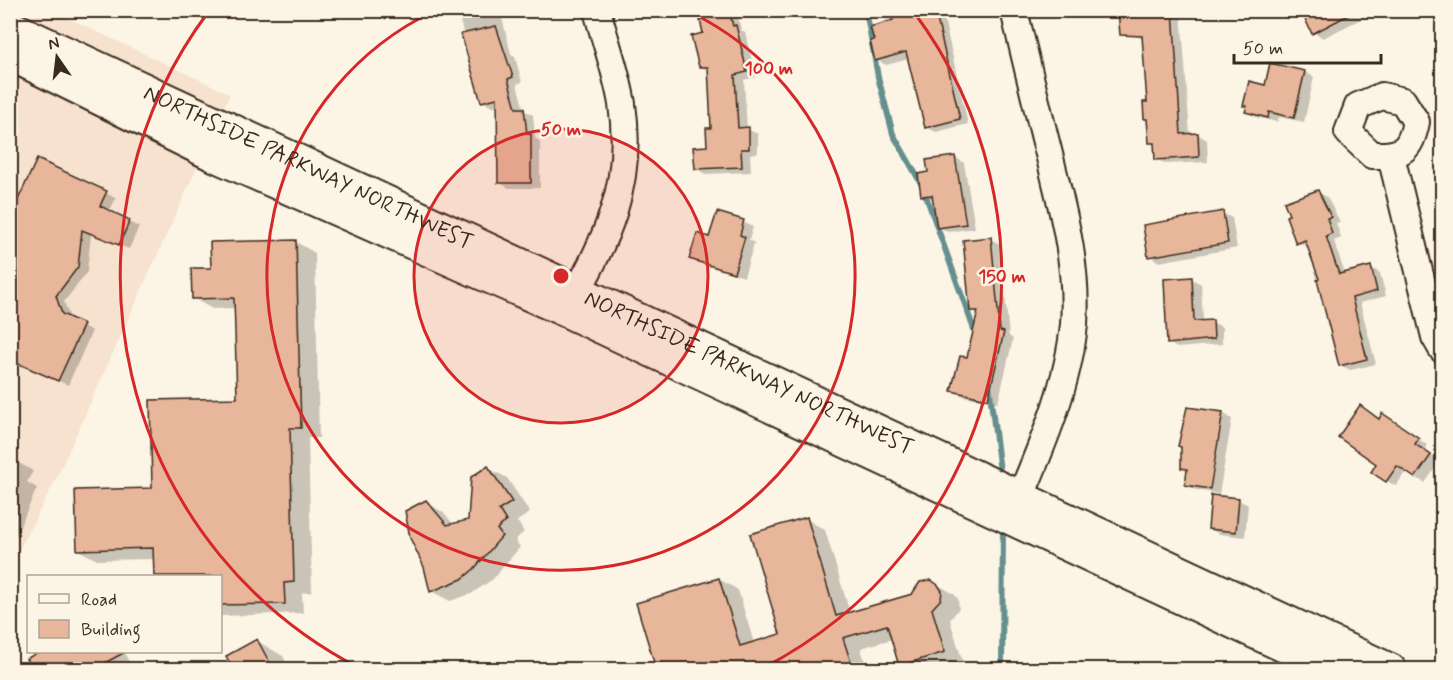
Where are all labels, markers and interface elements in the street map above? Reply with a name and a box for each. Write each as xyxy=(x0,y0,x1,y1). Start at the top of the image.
north arrow xyxy=(27,27,87,87)
scale bar xyxy=(1234,27,1381,65)
text: N xyxy=(46,32,61,55)
text: 50 m xyxy=(1243,37,1283,61)
text: 100 m xyxy=(745,57,793,81)
street label: NORTHSIDE PARKWAY NORTHWEST xyxy=(139,79,478,257)
text: 50 m xyxy=(541,118,581,142)
text: 150 m xyxy=(978,265,1026,289)
centre of rings xyxy=(551,266,571,286)
street label: NORTHSIDE PARKWAY NORTHWEST xyxy=(580,285,918,462)
legend xyxy=(27,575,222,653)
text: Road xyxy=(81,588,117,612)
text: Building xyxy=(81,618,141,644)

